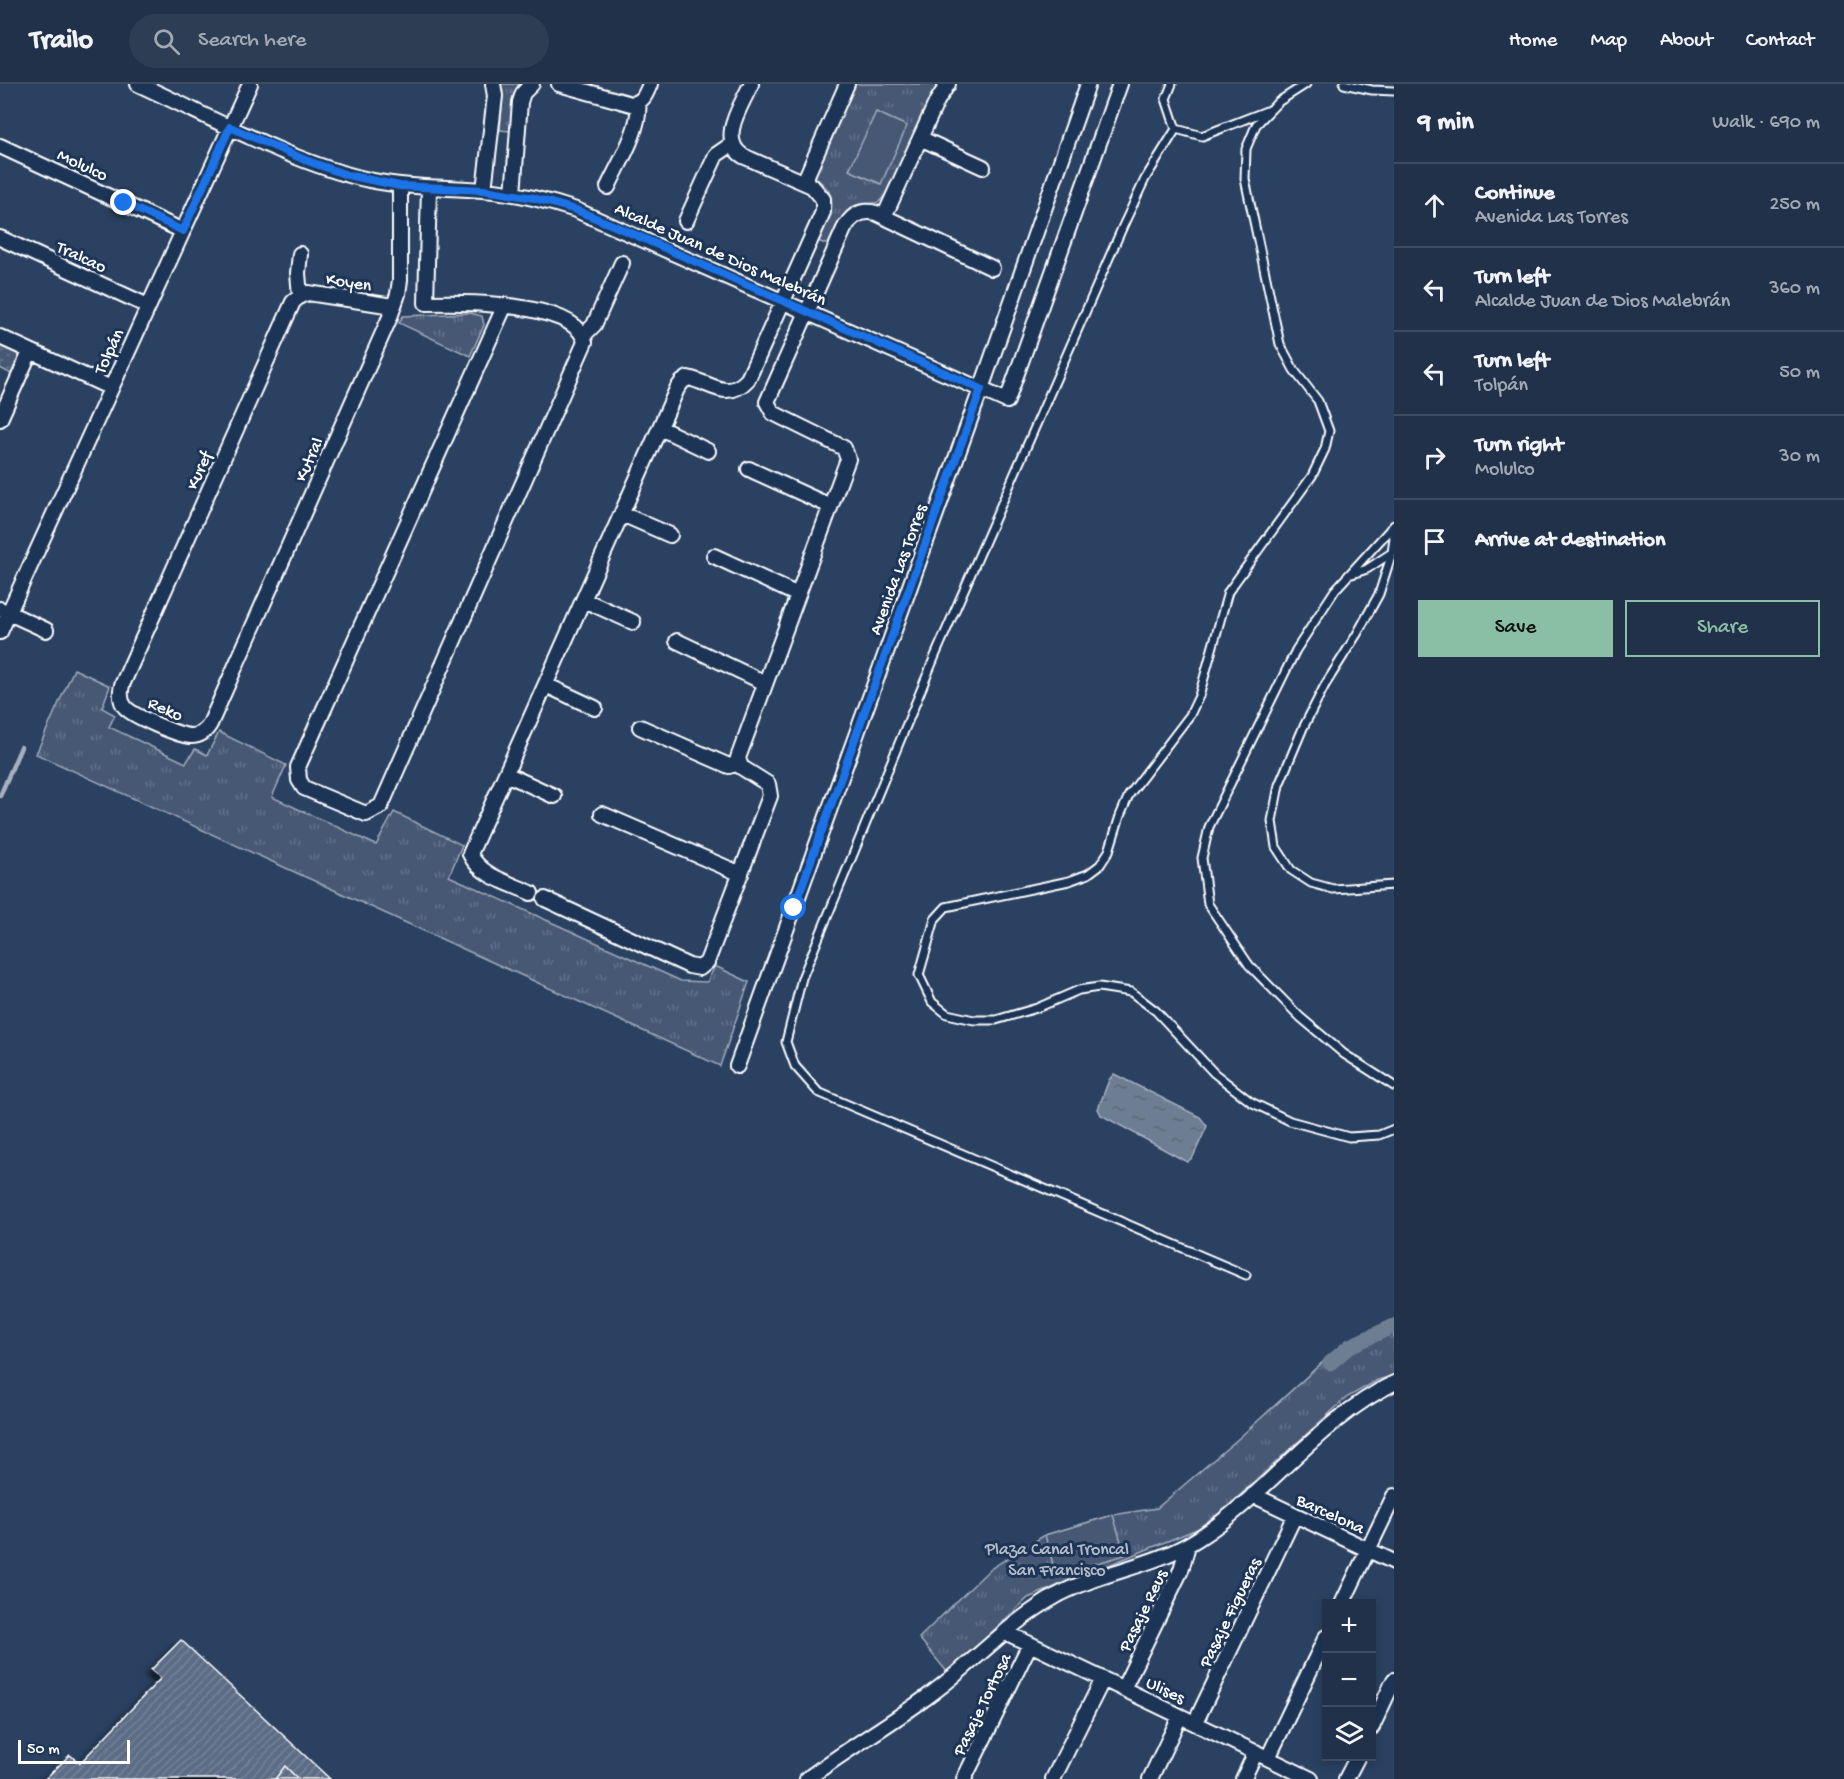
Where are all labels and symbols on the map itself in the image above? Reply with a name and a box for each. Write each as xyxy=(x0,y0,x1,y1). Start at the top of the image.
street label: Molulco xyxy=(53,145,111,187)
route end xyxy=(110,189,136,215)
street label: Alcalde Juan de Dios Malebrán xyxy=(611,199,830,312)
street label: Tralcao xyxy=(52,237,109,279)
street label: Koyen xyxy=(324,270,373,298)
street label: Tolpán xyxy=(90,326,130,379)
street label: Kutral xyxy=(291,435,329,485)
street label: Kuref xyxy=(183,447,219,493)
street label: Avenida Las Torres xyxy=(866,500,933,638)
street label: Reko xyxy=(144,693,186,727)
route start xyxy=(780,894,806,920)
street label: Barcelona xyxy=(1292,1490,1368,1541)
park label: Plaza Canal Troncal San Francisco xyxy=(984,1540,1129,1582)
street label: Pasaje Figueras xyxy=(1195,1554,1267,1672)
street label: Pasaje Reus xyxy=(1115,1565,1174,1657)
street label: Pasaje Tortosa xyxy=(949,1650,1018,1761)
street label: Ulises xyxy=(1142,1673,1189,1710)
scale bar xyxy=(18,1737,130,1764)

